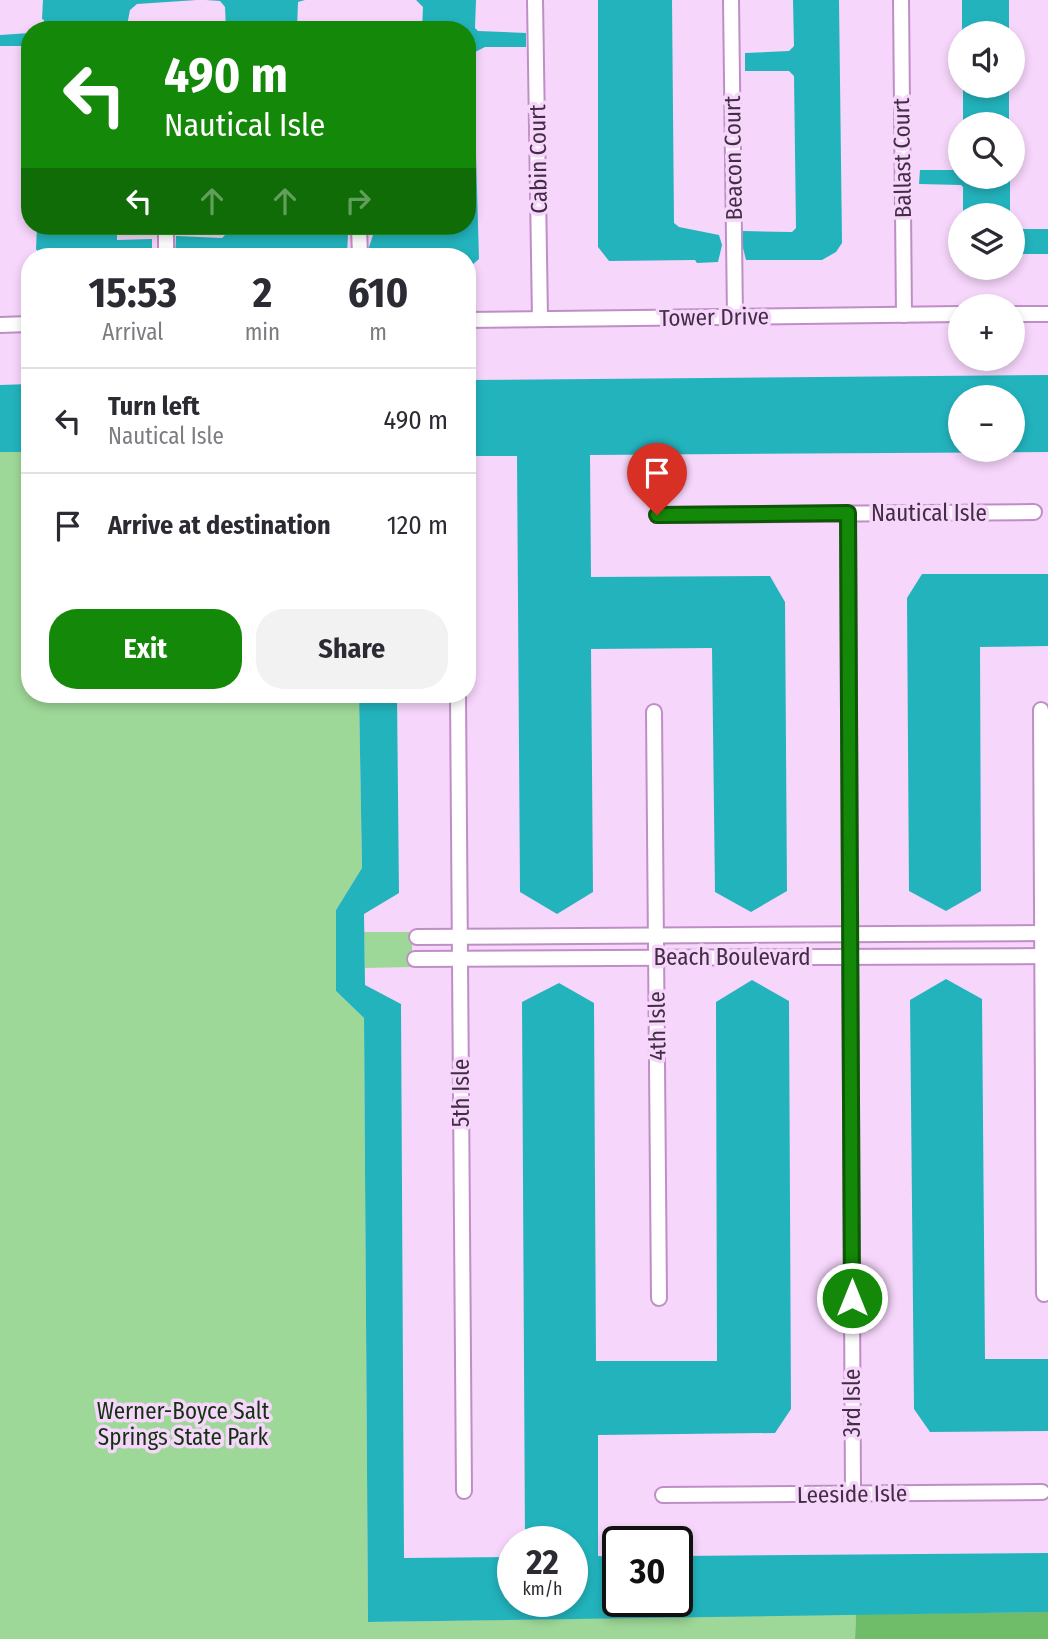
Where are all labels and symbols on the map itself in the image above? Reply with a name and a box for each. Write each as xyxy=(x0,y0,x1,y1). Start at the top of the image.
street label: Beacon Court xyxy=(718,95,748,221)
street label: Ballast Court xyxy=(887,97,917,218)
street label: Cabin Court xyxy=(523,104,553,214)
street label: Tower Drive xyxy=(659,302,769,332)
pin xyxy=(627,443,687,515)
street label: Nautical Isle xyxy=(871,499,987,527)
street label: Beach Boulevard xyxy=(653,943,811,971)
street label: 4th Isle xyxy=(642,991,672,1061)
street label: 5th Isle xyxy=(447,1059,475,1127)
position arrow xyxy=(815,1261,889,1335)
street label: 3rd Isle xyxy=(838,1369,866,1437)
park label: Werner-Boyce Salt Springs State Park xyxy=(97,1397,270,1451)
street label: Leeside Isle xyxy=(797,1479,907,1509)
speed limit sign: 30 xyxy=(602,1526,693,1617)

